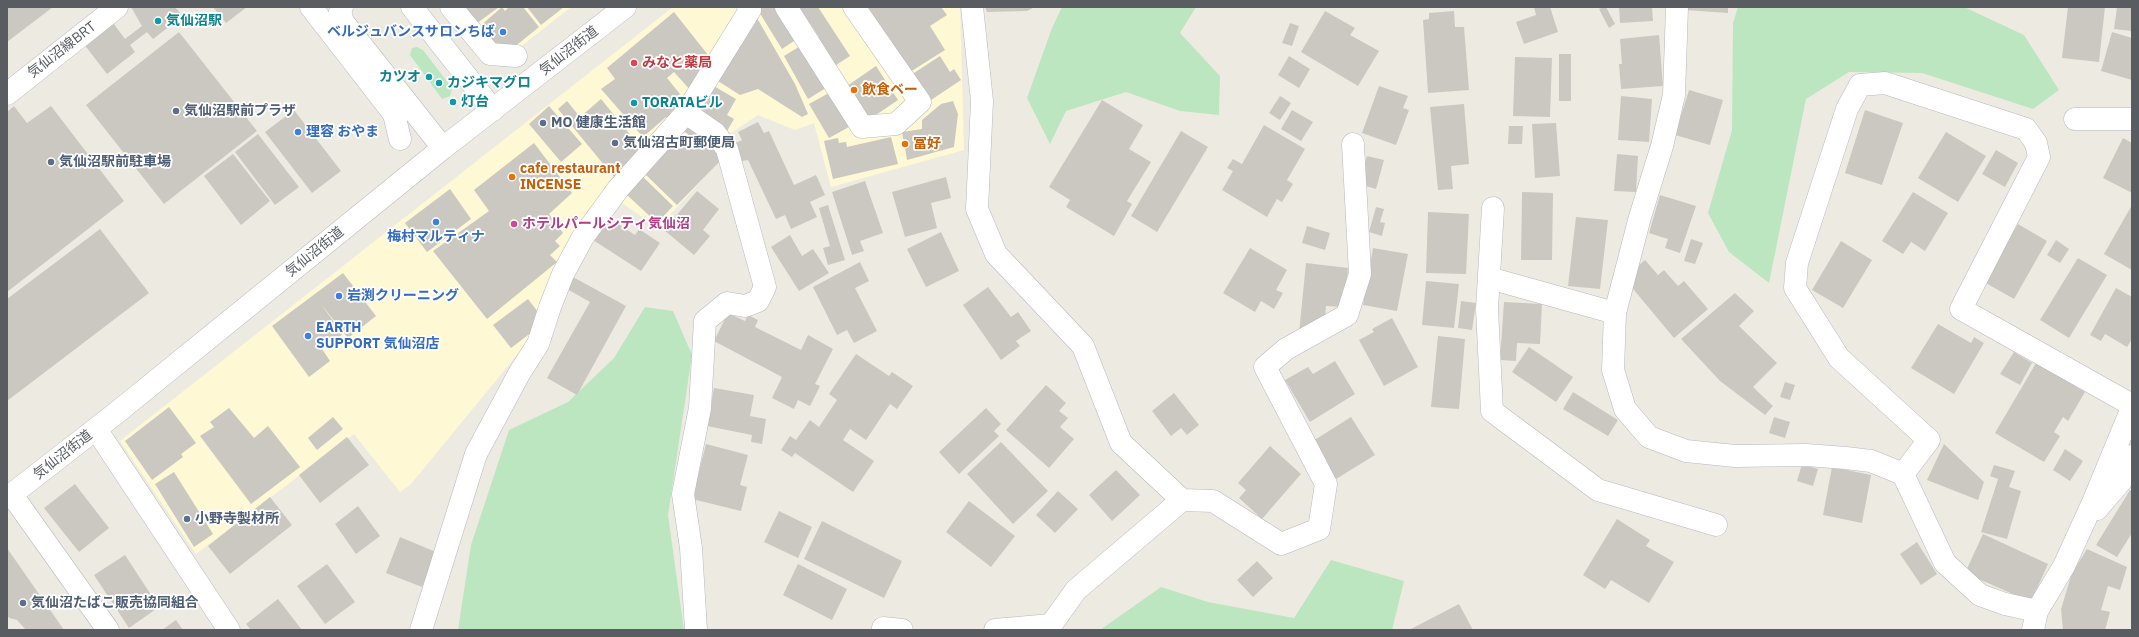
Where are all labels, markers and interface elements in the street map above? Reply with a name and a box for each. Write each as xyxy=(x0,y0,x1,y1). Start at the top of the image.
place label: 気仙沼駅 xyxy=(166,13,222,29)
marker: 気仙沼駅 xyxy=(153,16,163,26)
street label: 気仙沼線BRT xyxy=(25,18,99,82)
street label: 気仙沼街道 xyxy=(536,23,602,79)
place label: ベルジュバンスサロンちば xyxy=(327,24,495,40)
marker: ベルジュバンスサロンちば xyxy=(498,27,508,37)
place label: みなと薬局 xyxy=(642,55,712,71)
marker: みなと薬局 xyxy=(629,58,639,68)
place label: カツオ xyxy=(379,69,421,85)
marker: カツオ xyxy=(424,72,434,82)
place label: カジキマグロ xyxy=(447,75,531,91)
marker: カジキマグロ xyxy=(434,78,444,88)
place label: 飲食ベー xyxy=(862,82,918,98)
marker: 飲食ベー xyxy=(849,85,859,95)
place label: 灯台 xyxy=(461,94,489,110)
place label: TORATAビル xyxy=(642,95,723,111)
marker: 灯台 xyxy=(448,97,458,107)
marker: TORATAビル xyxy=(629,98,639,108)
place label: 気仙沼駅前プラザ xyxy=(184,103,296,119)
marker: 気仙沼駅前プラザ xyxy=(171,106,181,116)
place label: MO 健康生活館 xyxy=(551,115,646,131)
marker: MO 健康生活館 xyxy=(538,118,548,128)
place label: 理容 おやま xyxy=(306,124,379,140)
marker: 理容 おやま xyxy=(293,127,303,137)
place label: 気仙沼古町郵便局 xyxy=(623,135,735,151)
place label: 冨好 xyxy=(913,136,941,152)
marker: 気仙沼古町郵便局 xyxy=(610,138,620,148)
marker: 冨好 xyxy=(900,139,910,149)
place label: 気仙沼駅前駐車場 xyxy=(59,154,171,170)
marker: 気仙沼駅前駐車場 xyxy=(46,157,56,167)
place label: cafe restaurant INCENSE xyxy=(520,161,621,194)
marker: cafe restaurant INCENSE xyxy=(507,172,517,182)
place label: ホテルパールシティ気仙沼 xyxy=(522,216,690,232)
marker: 梅村マルティナ xyxy=(431,217,441,227)
marker: ホテルパールシティ気仙沼 xyxy=(509,219,519,229)
street label: 気仙沼街道 xyxy=(283,223,347,281)
place label: 梅村マルティナ xyxy=(387,229,485,245)
place label: 岩渕クリーニング xyxy=(347,288,459,304)
marker: 岩渕クリーニング xyxy=(334,291,344,301)
place label: EARTH SUPPORT 気仙沼店 xyxy=(316,320,439,352)
marker: EARTH SUPPORT 気仙沼店 xyxy=(303,331,313,341)
street label: 気仙沼街道 xyxy=(30,427,96,483)
place label: 小野寺製材所 xyxy=(195,511,279,527)
marker: 小野寺製材所 xyxy=(182,514,192,524)
place label: 気仙沼たばこ販売協同組合 xyxy=(31,595,199,611)
marker: 気仙沼たばこ販売協同組合 xyxy=(18,598,28,608)

